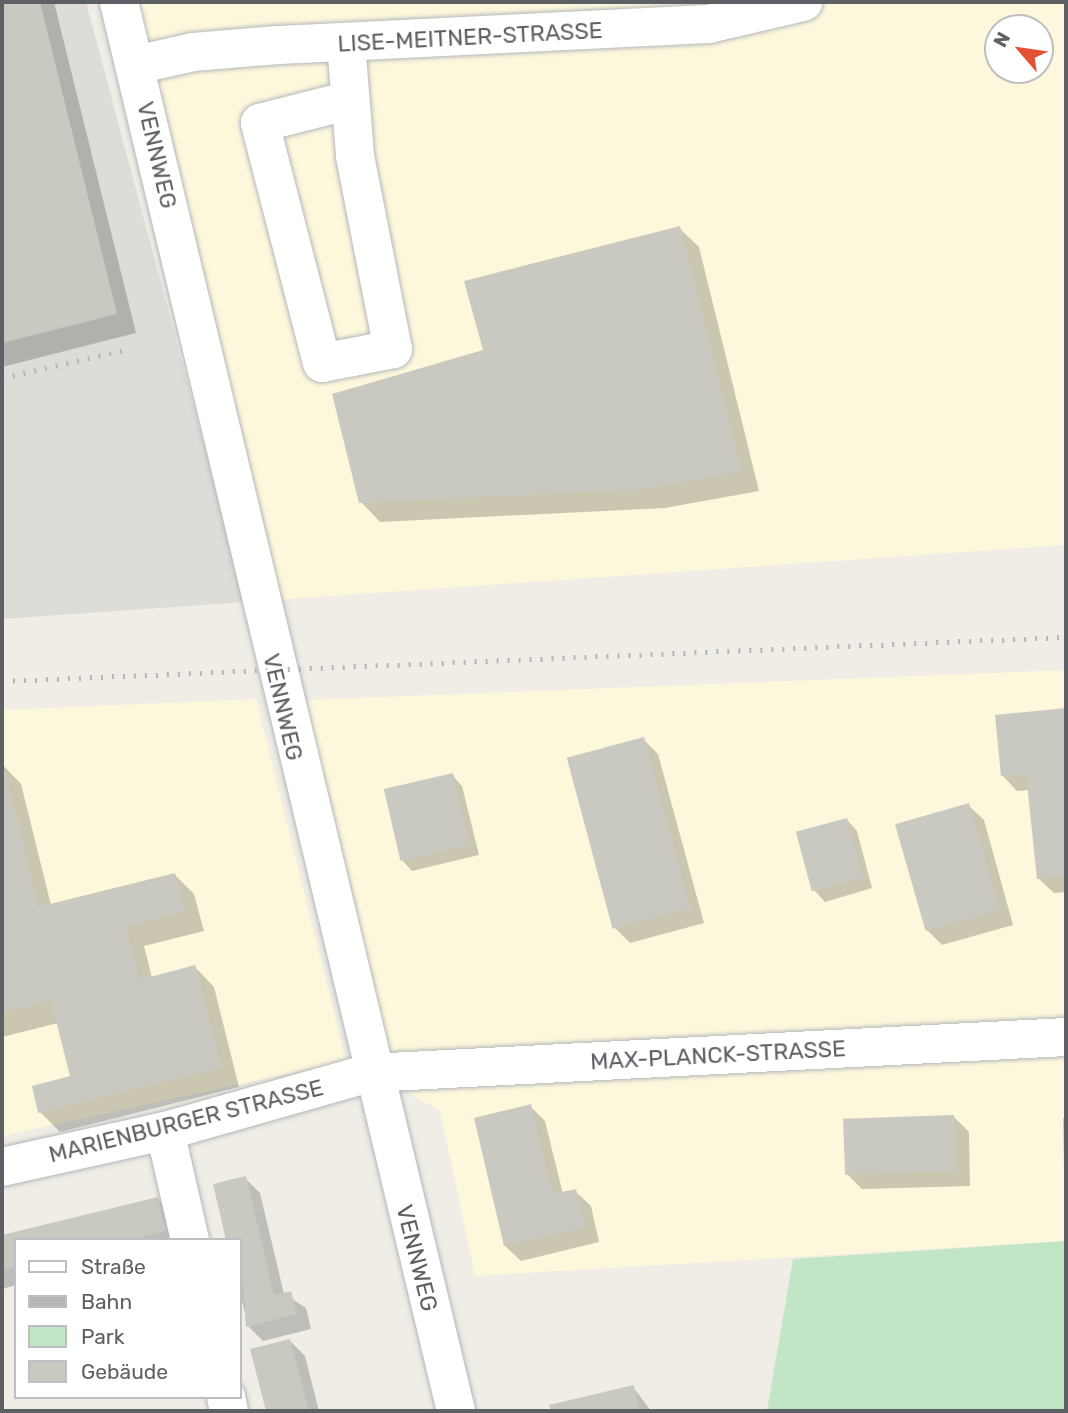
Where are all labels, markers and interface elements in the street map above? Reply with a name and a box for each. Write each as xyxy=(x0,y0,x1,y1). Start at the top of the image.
north arrow xyxy=(984,14,1054,84)
street label: LISE-MEITNER-STRASSE xyxy=(337,16,603,58)
text: N xyxy=(989,28,1015,51)
street label: VENNWEG xyxy=(131,99,183,211)
street label: VENNWEG xyxy=(257,651,309,763)
street label: MAX-PLANCK-STRASSE xyxy=(589,1035,847,1075)
street label: MARIENBURGER STRASSE xyxy=(46,1073,326,1169)
street label: VENNWEG xyxy=(390,1202,444,1314)
legend xyxy=(14,1238,242,1399)
text: Straße xyxy=(81,1254,146,1279)
text: Bahn xyxy=(81,1289,132,1314)
text: Park xyxy=(81,1324,125,1349)
text: Gebäude xyxy=(81,1359,168,1384)

